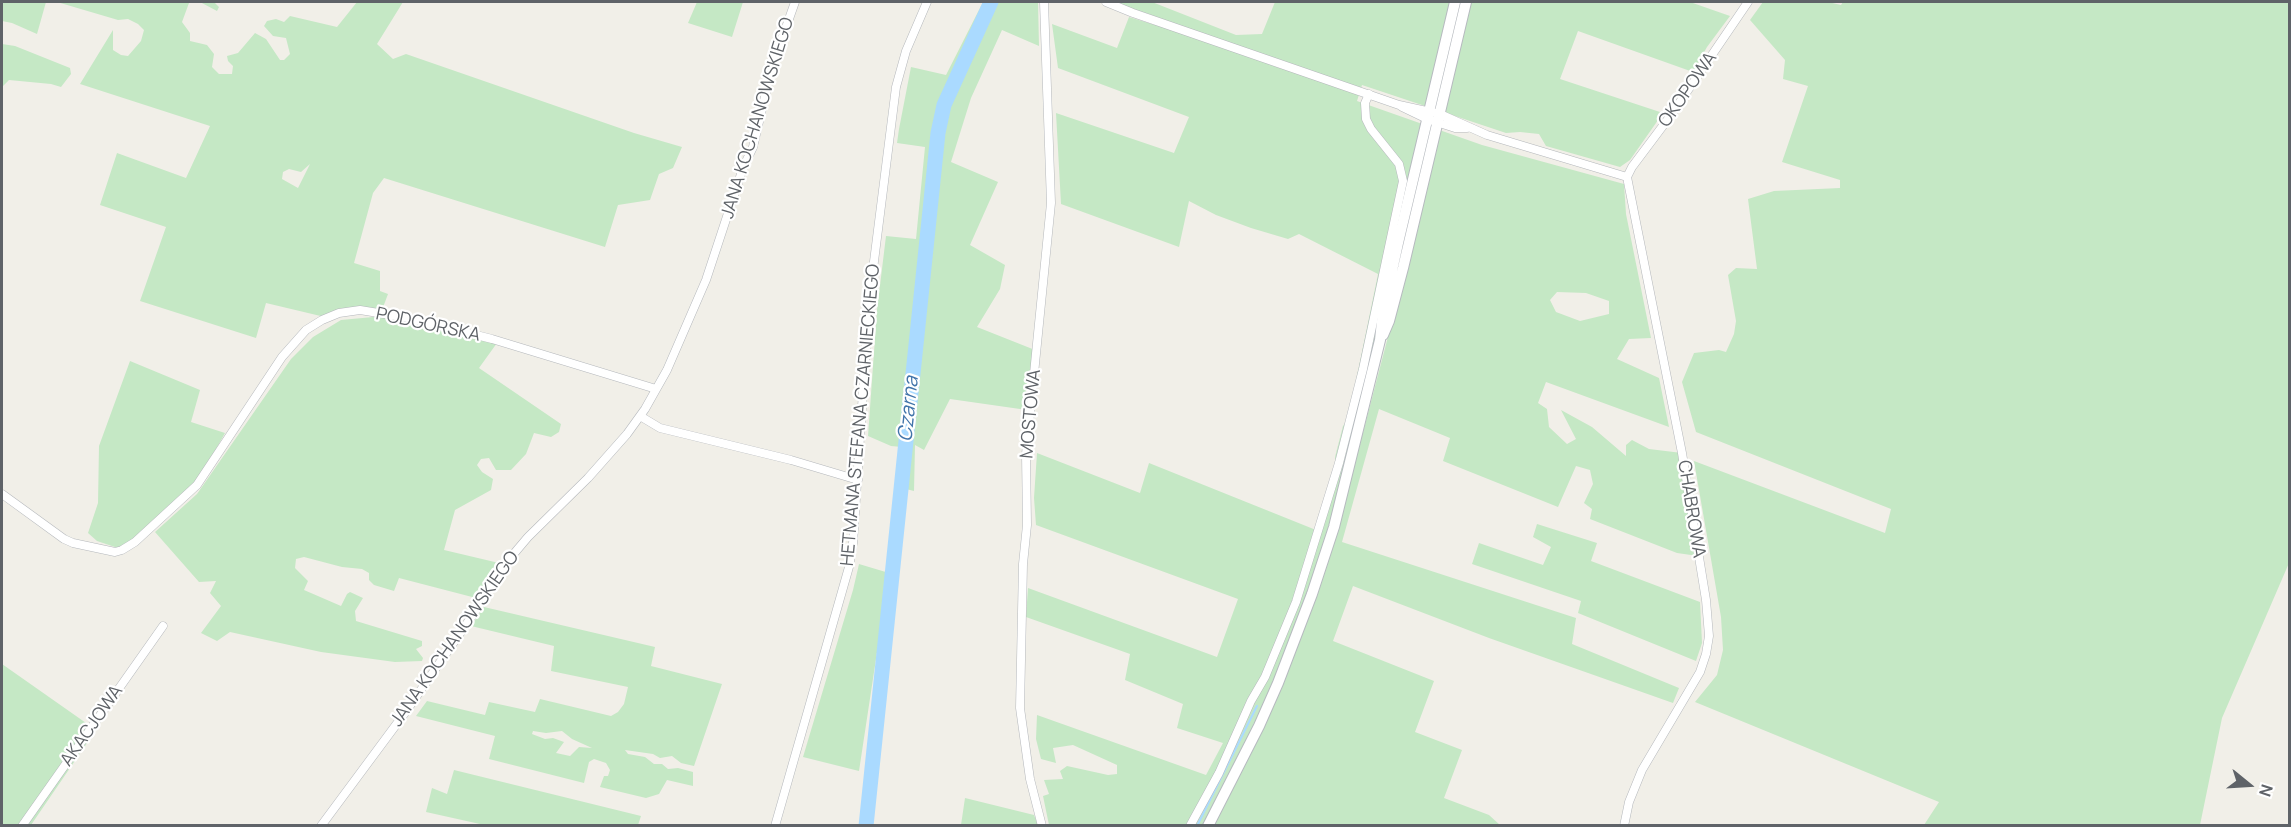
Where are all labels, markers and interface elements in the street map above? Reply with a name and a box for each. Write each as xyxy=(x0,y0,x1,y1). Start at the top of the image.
street label: JANA KOCHANOWSKIEGO xyxy=(717,15,799,221)
street label: OKOPOWA xyxy=(1654,48,1722,132)
street label: HETMANA STEFANA CZARNIECKIEGO xyxy=(837,263,885,567)
street label: PODGÓRSKA xyxy=(374,303,482,347)
street label: MOSTOWA xyxy=(1016,369,1046,459)
water label: Czarna xyxy=(894,375,924,443)
street label: CHABROWA xyxy=(1673,459,1709,559)
street label: JANA KOCHANOWSKIEGO xyxy=(386,547,524,731)
street label: AKACJOWA xyxy=(56,681,128,771)
north arrow xyxy=(2219,755,2279,815)
text: N xyxy=(2254,782,2278,799)

